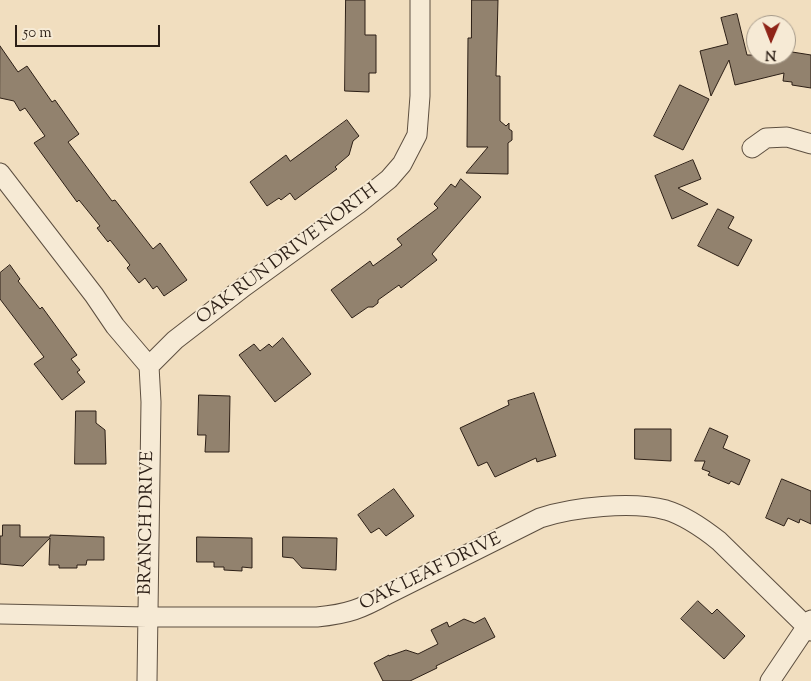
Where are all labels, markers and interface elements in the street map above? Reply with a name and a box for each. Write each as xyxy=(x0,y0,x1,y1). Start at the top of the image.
scale bar xyxy=(18,15,162,47)
north arrow xyxy=(746,15,796,65)
text: 50 m xyxy=(23,23,52,44)
text: N xyxy=(765,44,777,64)
street label: OAK RUN DRIVE NORTH xyxy=(193,180,383,330)
street label: BRANCH DRIVE xyxy=(136,451,160,595)
street label: OAK LEAF DRIVE xyxy=(357,529,505,617)

